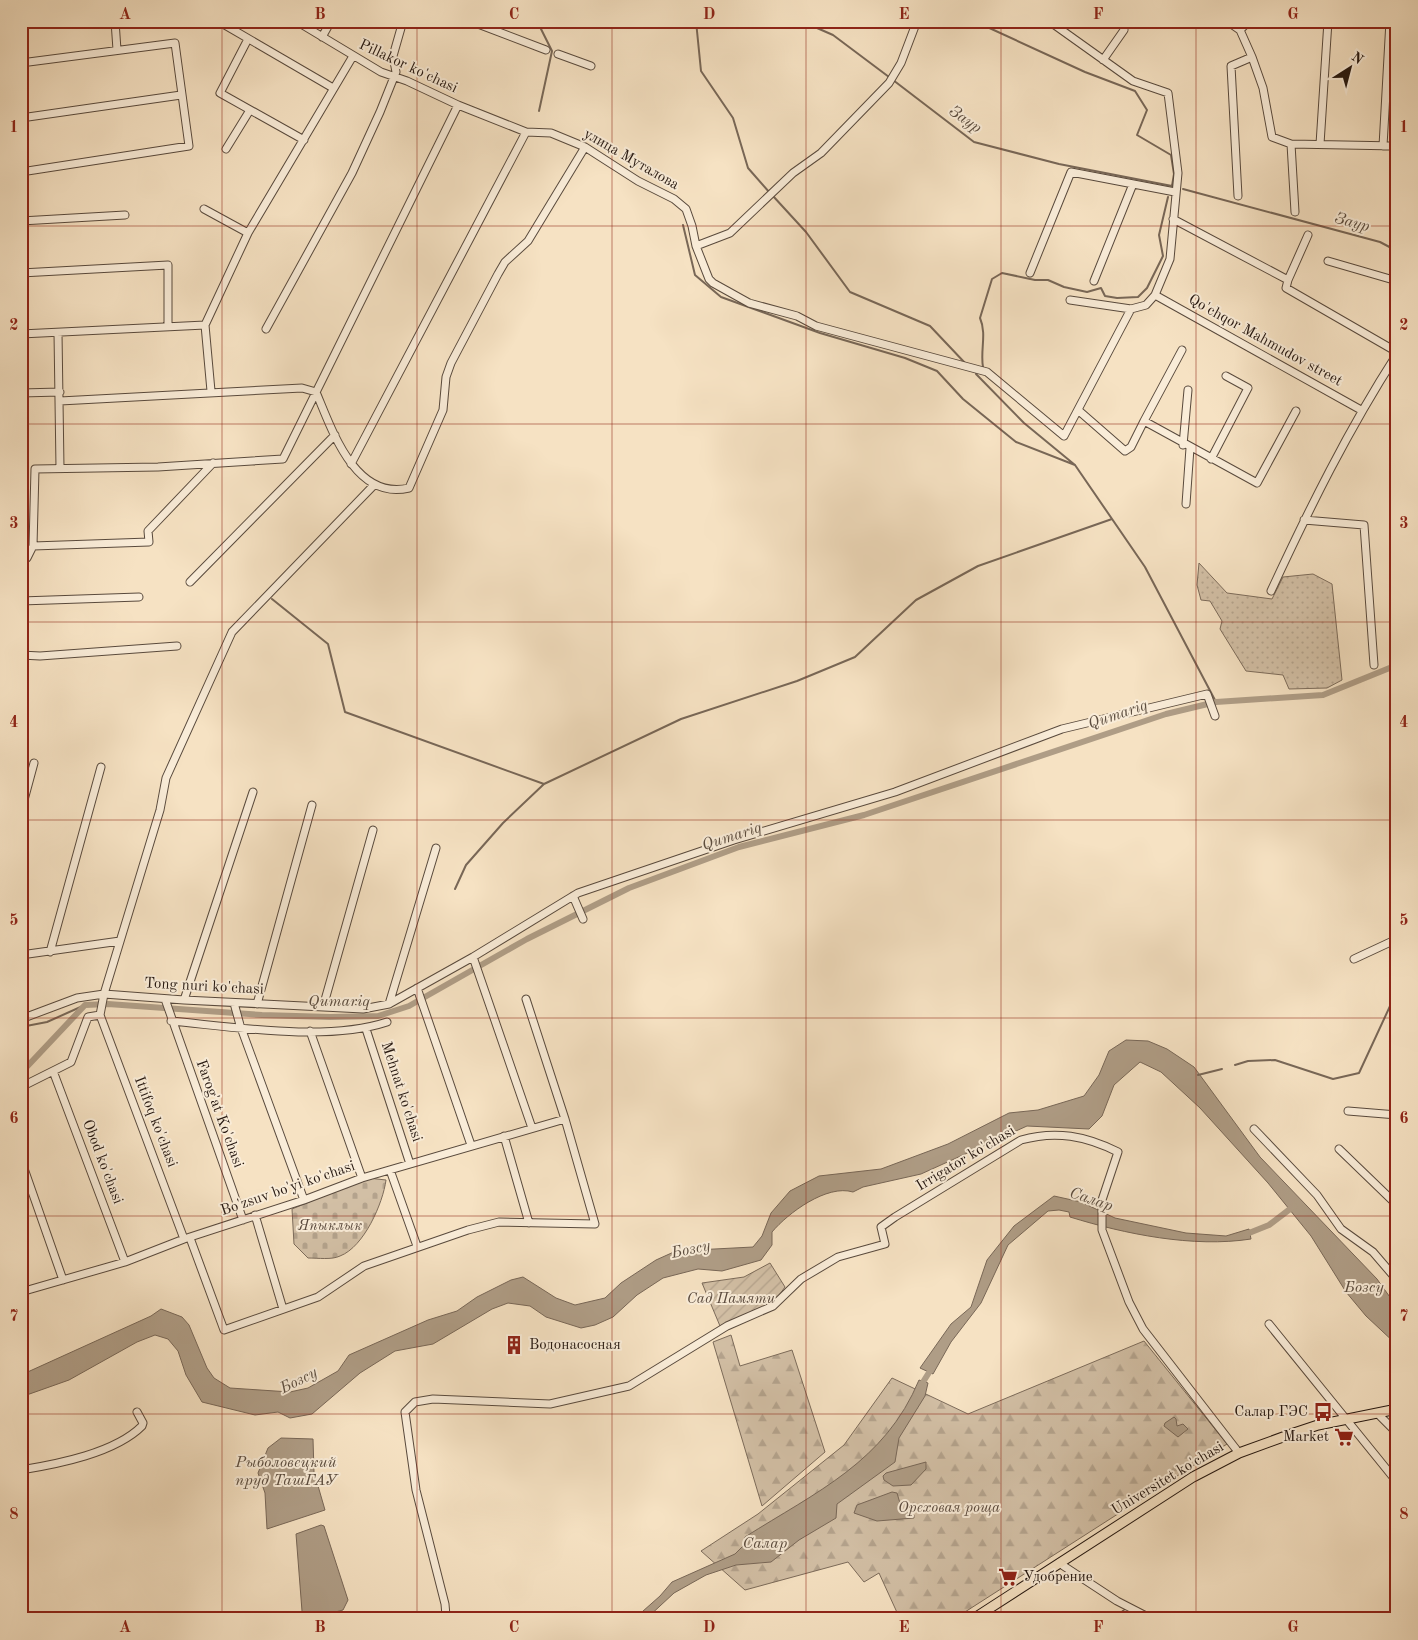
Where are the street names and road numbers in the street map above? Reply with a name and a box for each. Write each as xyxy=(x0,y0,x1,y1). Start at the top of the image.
street label: Pillakor ko'chasi xyxy=(356,38,460,96)
street label: улица Муталова xyxy=(581,127,682,194)
street label: Qo'chqor Mahmudov street xyxy=(1186,292,1344,390)
street label: Tong nuri ko'chasi xyxy=(144,976,264,998)
street label: Mehnat ko'chasi xyxy=(378,1040,424,1144)
street label: Farog'at Ko'chasi xyxy=(192,1058,246,1170)
street label: Ittifoq ko'chasi xyxy=(131,1074,179,1170)
street label: Obod ko'chasi xyxy=(79,1118,125,1206)
street label: Irrigator ko'chasi xyxy=(914,1124,1018,1194)
street label: Bo'zsuv bo'yi ko'chasi xyxy=(219,1159,357,1219)
street label: Universitet ko'chasi xyxy=(1109,1440,1227,1518)

